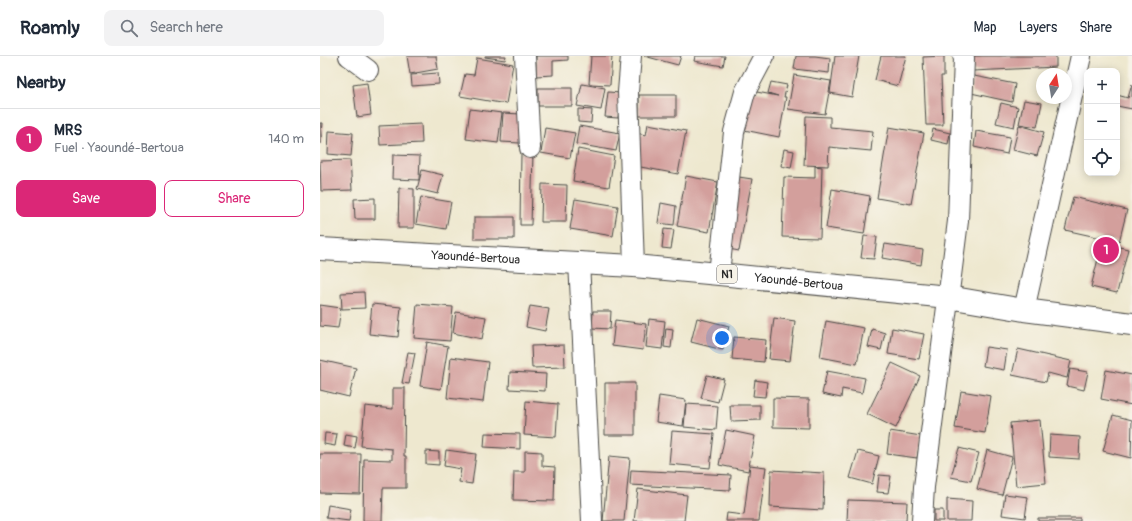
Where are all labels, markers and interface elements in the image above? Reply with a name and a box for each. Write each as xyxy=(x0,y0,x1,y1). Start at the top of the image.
search box xyxy=(104,10,384,46)
text: Roamly xyxy=(20,16,80,40)
icon: search xyxy=(118,17,140,39)
text: Search here xyxy=(150,18,223,37)
text: Map xyxy=(974,19,997,36)
text: Layers xyxy=(1019,19,1057,36)
text: Share xyxy=(1079,19,1112,36)
north arrow xyxy=(1036,68,1072,104)
map controls xyxy=(1084,68,1120,176)
button: + xyxy=(1084,68,1120,104)
text: Nearby xyxy=(16,72,65,93)
button: − xyxy=(1084,104,1120,140)
text: MRS xyxy=(54,121,82,140)
text: 1 xyxy=(26,131,32,147)
text: 140 m xyxy=(268,131,304,147)
text: Fuel · Yaoundé-Bertoua xyxy=(54,140,184,156)
button: locate xyxy=(1084,140,1120,176)
button: Save xyxy=(16,180,156,217)
button: Share xyxy=(164,180,304,217)
pin: 1 xyxy=(1093,235,1119,265)
street label: Yaoundé-Bertoua xyxy=(430,248,521,268)
road number: N1 xyxy=(717,265,737,283)
street label: Yaoundé-Bertoua xyxy=(753,271,844,294)
your location xyxy=(712,328,732,348)

